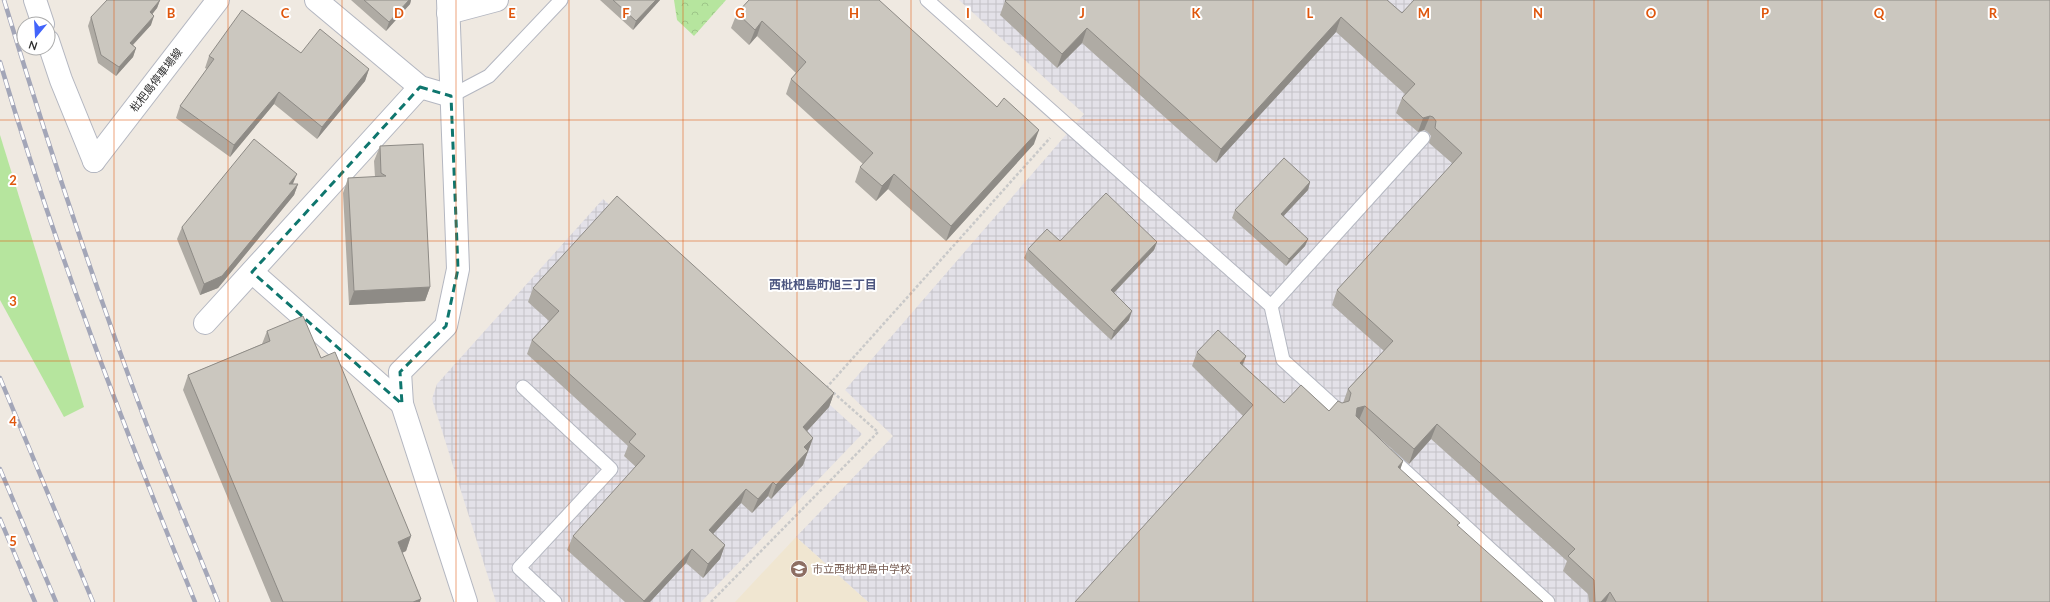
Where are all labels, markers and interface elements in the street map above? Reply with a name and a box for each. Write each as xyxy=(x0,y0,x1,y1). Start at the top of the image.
text: B xyxy=(167,5,176,21)
text: C xyxy=(281,5,290,21)
text: D xyxy=(394,5,404,21)
text: E xyxy=(508,5,516,21)
text: F xyxy=(622,5,630,21)
text: G xyxy=(735,5,745,21)
text: H xyxy=(849,5,859,21)
text: I xyxy=(966,5,970,21)
text: J xyxy=(1079,5,1085,21)
text: K xyxy=(1192,5,1202,21)
text: L xyxy=(1307,5,1314,21)
text: M xyxy=(1418,5,1430,21)
text: N xyxy=(1533,5,1543,21)
text: O xyxy=(1646,5,1657,21)
text: P xyxy=(1761,5,1769,21)
text: Q xyxy=(1874,5,1885,21)
text: R xyxy=(1989,5,1998,21)
north arrow xyxy=(16,16,56,56)
text: N xyxy=(27,38,39,53)
street label: 枇杷島停車場線 xyxy=(127,45,184,114)
text: 2 xyxy=(9,172,17,188)
district label: 西枇杷島町旭三丁目 xyxy=(769,277,877,292)
text: 3 xyxy=(9,293,17,309)
text: 4 xyxy=(9,413,17,429)
text: 5 xyxy=(9,533,17,549)
school or university icon: 市立西枇杷島中学校 xyxy=(789,559,809,579)
place label: 市立西枇杷島中学校 xyxy=(812,562,911,575)

